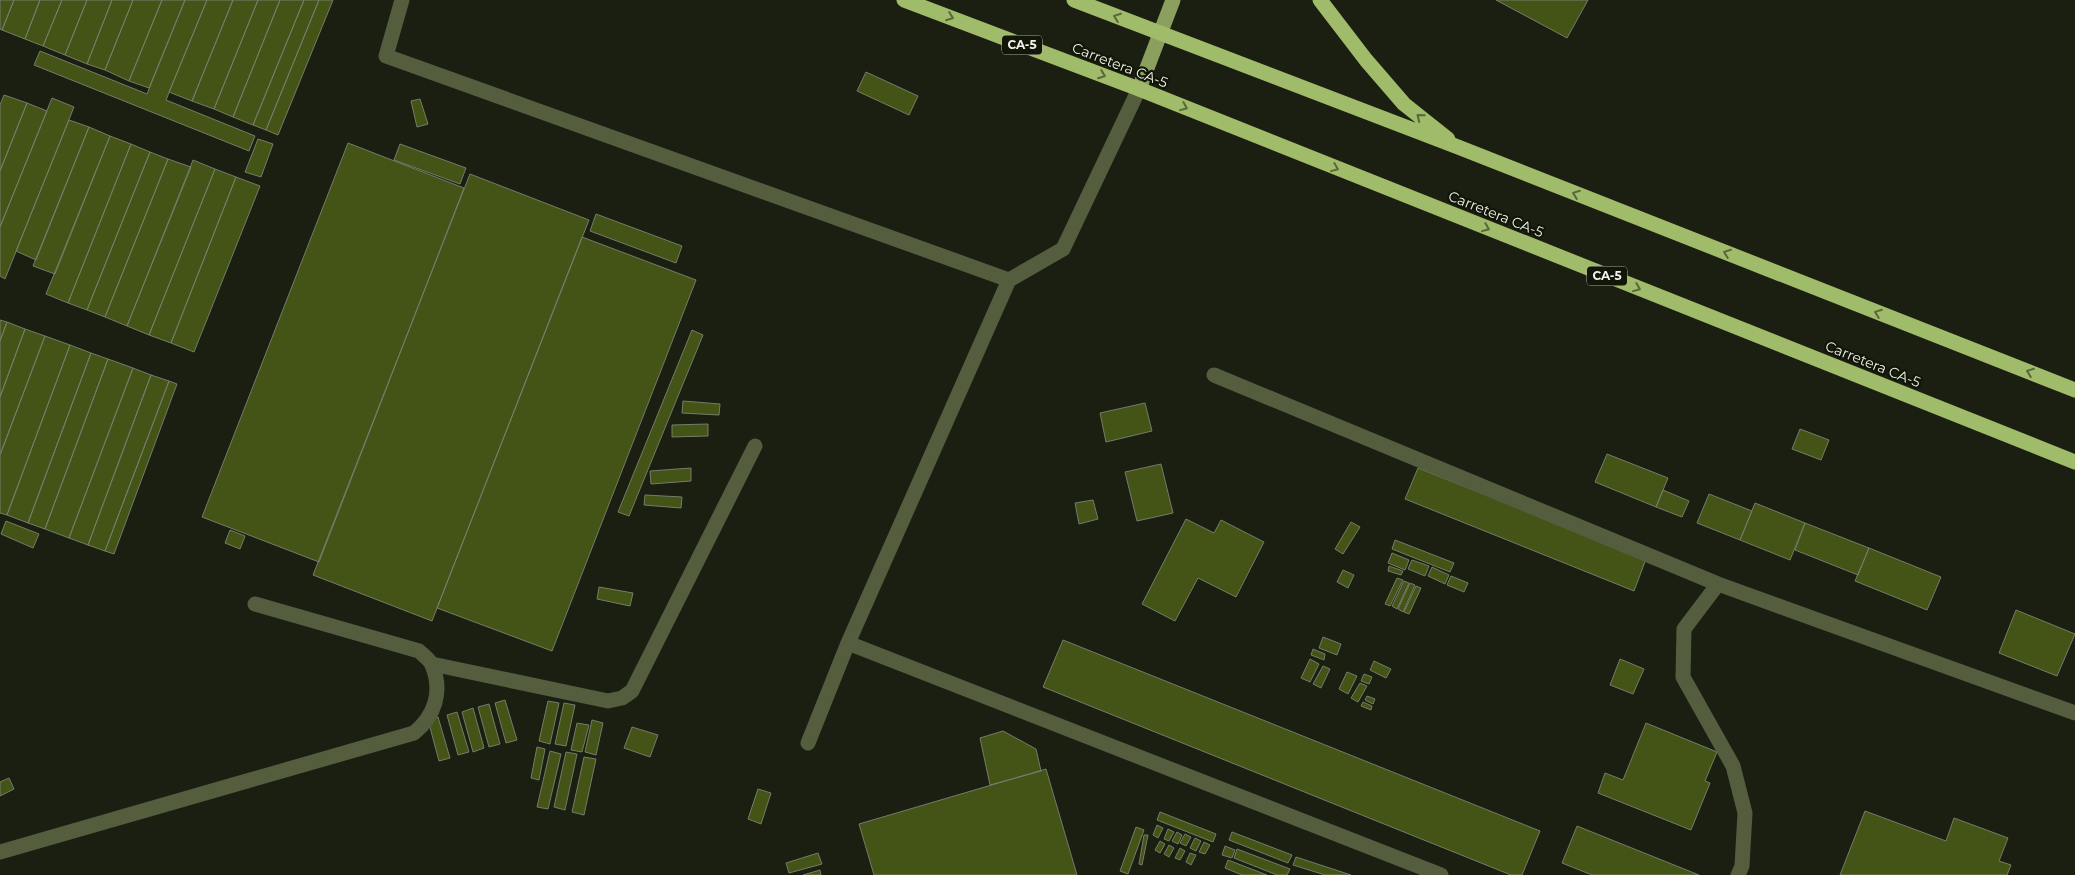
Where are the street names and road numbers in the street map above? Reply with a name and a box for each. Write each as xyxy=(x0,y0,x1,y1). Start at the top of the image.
road number: CA-5 xyxy=(1002,36,1042,54)
street label: Carretera CA-5 xyxy=(1070,38,1170,92)
street label: Carretera CA-5 xyxy=(1446,187,1546,241)
road number: CA-5 xyxy=(1587,266,1627,286)
street label: Carretera CA-5 xyxy=(1823,337,1923,391)

